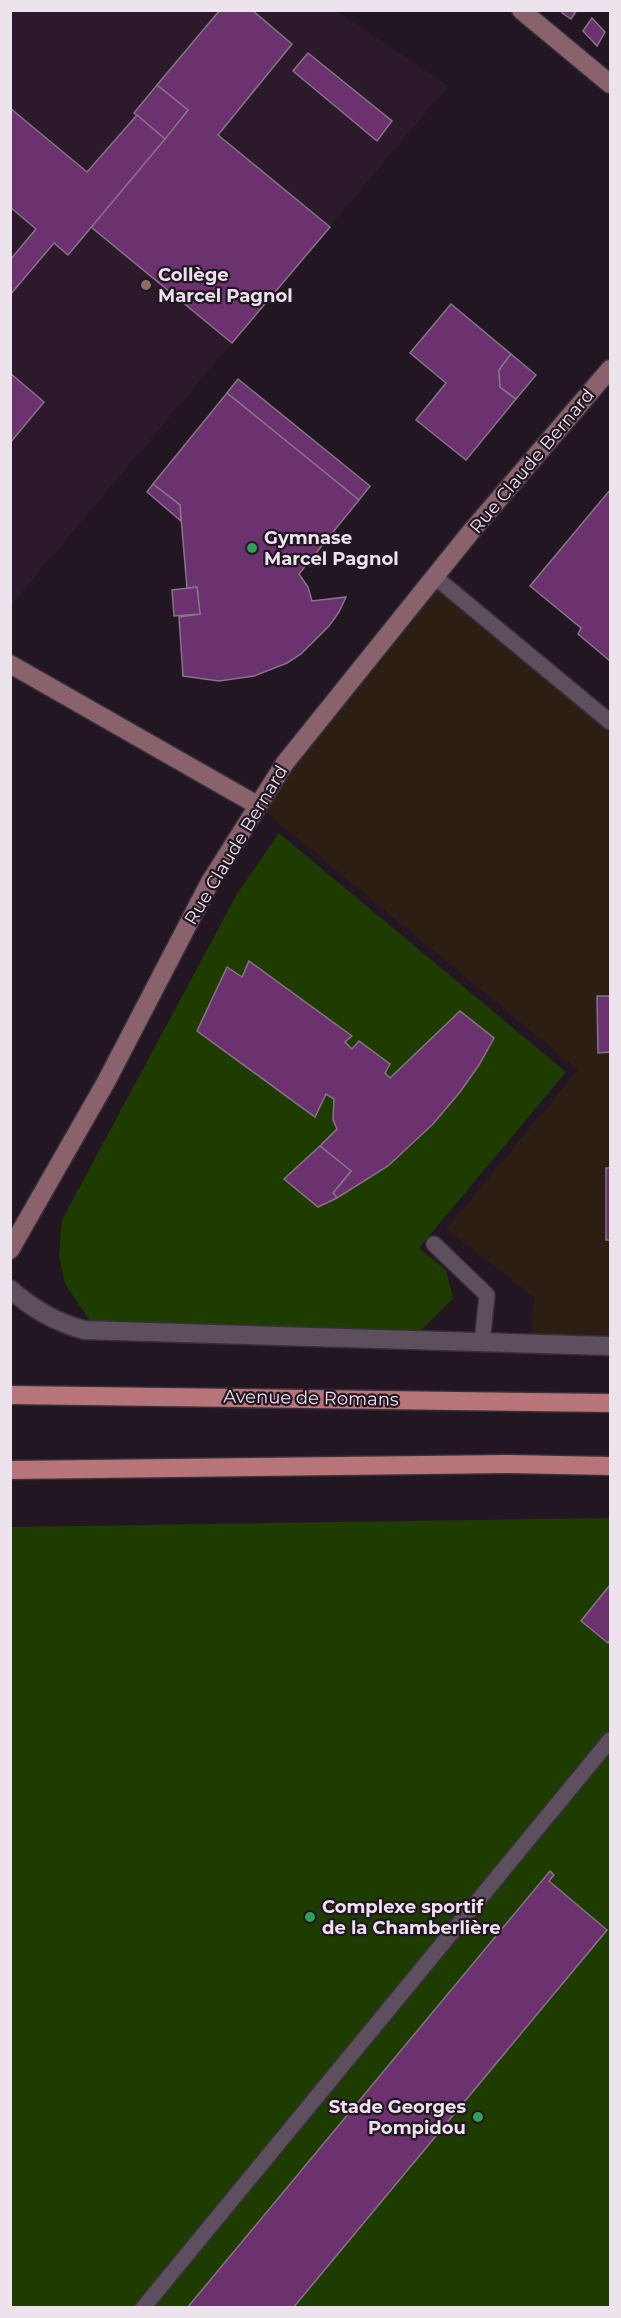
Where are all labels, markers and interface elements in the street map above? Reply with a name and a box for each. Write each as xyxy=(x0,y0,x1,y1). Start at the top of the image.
place label: Collège Marcel Pagnol xyxy=(158,264,293,307)
marker: Collège Marcel Pagnol xyxy=(139,278,153,292)
street label: Rue Claude Bernard xyxy=(465,384,599,538)
place label: Gymnase Marcel Pagnol xyxy=(264,527,399,570)
marker: Gymnase Marcel Pagnol xyxy=(245,541,259,555)
street label: Rue Claude Bernard xyxy=(180,761,292,929)
street label: Avenue de Romans xyxy=(223,1385,399,1411)
place label: Complexe sportif de la Chamberlière xyxy=(322,1896,501,1939)
marker: Complexe sportif de la Chamberlière xyxy=(303,1910,317,1924)
place label: Stade Georges Pompidou xyxy=(329,2096,466,2139)
marker: Stade Georges Pompidou xyxy=(471,2110,485,2124)

